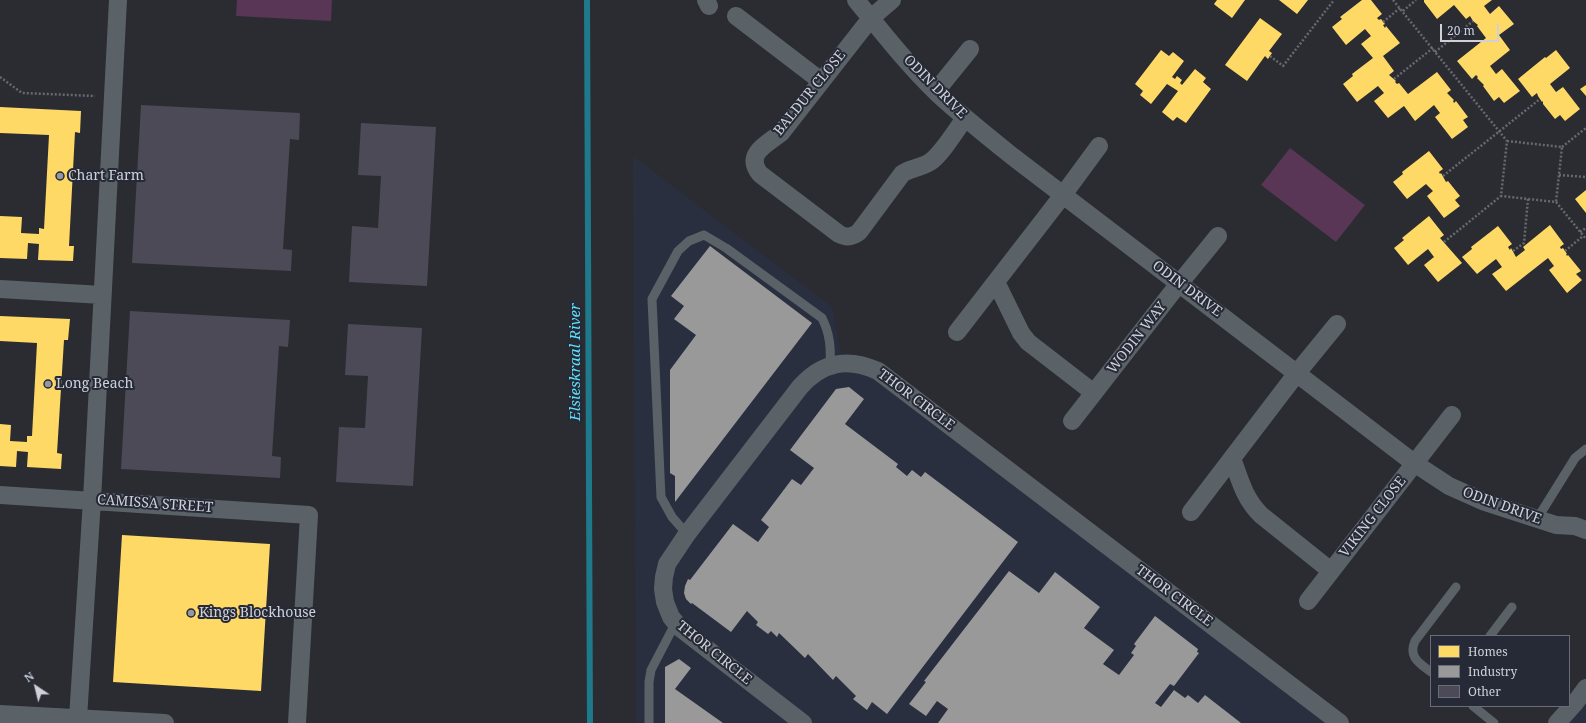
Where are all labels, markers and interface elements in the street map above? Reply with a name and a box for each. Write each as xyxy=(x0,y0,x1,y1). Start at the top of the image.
scale bar xyxy=(1442,16,1501,42)
text: 20 m xyxy=(1447,22,1475,39)
street label: BALDUR CLOSE xyxy=(771,47,849,139)
street label: ODIN DRIVE xyxy=(900,52,970,122)
place label: Chart Farm xyxy=(68,168,144,184)
marker: Chart Farm xyxy=(55,171,65,181)
street label: ODIN DRIVE xyxy=(1149,257,1225,321)
street label: WODIN WAY xyxy=(1104,299,1170,377)
water label: Elsieskraal River xyxy=(567,303,585,421)
street label: THOR CIRCLE xyxy=(874,366,958,434)
place label: Long Beach xyxy=(56,376,133,392)
marker: Long Beach xyxy=(43,379,53,389)
street label: VIKING CLOSE xyxy=(1336,473,1410,561)
street label: ODIN DRIVE xyxy=(1460,484,1544,528)
street label: CAMISSA STREET xyxy=(96,492,214,516)
street label: THOR CIRCLE xyxy=(1132,562,1216,630)
place label: Kings Blockhouse xyxy=(199,605,316,621)
marker: Kings Blockhouse xyxy=(186,608,196,618)
street label: THOR CIRCLE xyxy=(673,618,755,688)
legend xyxy=(1430,635,1570,707)
text: Homes xyxy=(1468,643,1508,660)
text: Industry xyxy=(1468,663,1517,680)
north arrow xyxy=(16,667,56,707)
text: N xyxy=(21,668,37,685)
text: Other xyxy=(1468,683,1501,700)

